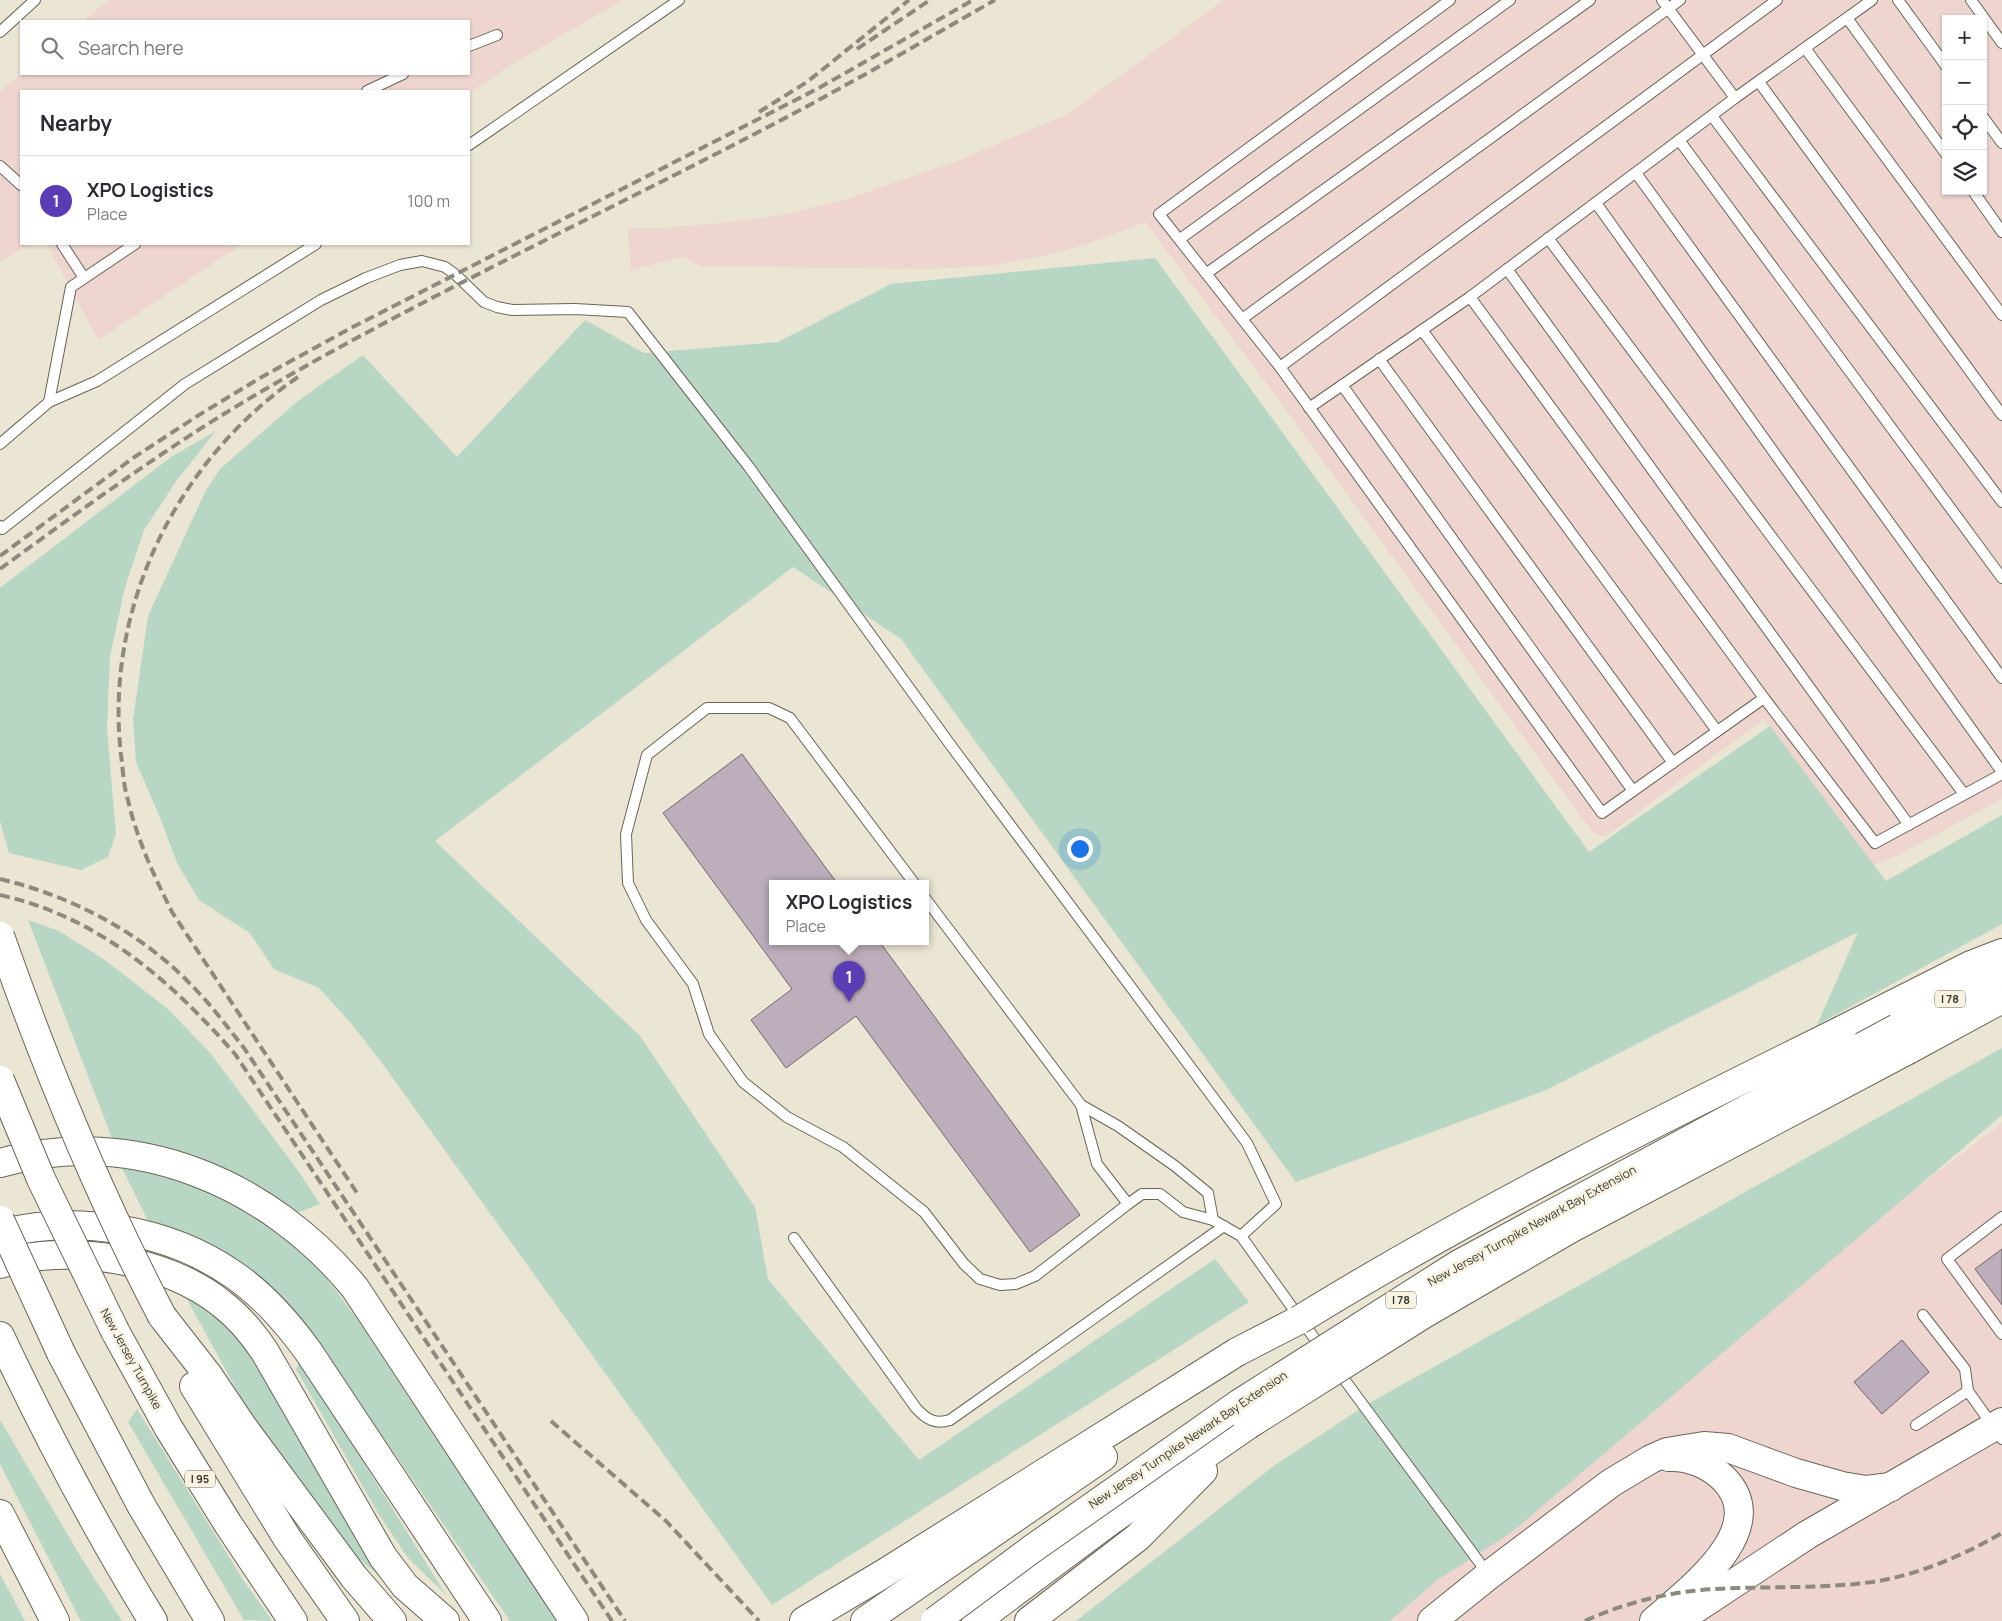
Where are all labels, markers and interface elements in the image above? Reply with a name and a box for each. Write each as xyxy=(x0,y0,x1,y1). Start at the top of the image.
map controls xyxy=(1942,15,1987,195)
button: + xyxy=(1942,15,1987,60)
search box xyxy=(20,20,470,75)
icon: search xyxy=(38,34,66,62)
text: Search here xyxy=(78,35,184,61)
button: − xyxy=(1942,60,1987,105)
button: locate xyxy=(1942,105,1987,150)
text: Nearby xyxy=(40,109,112,137)
button: layers xyxy=(1942,150,1987,195)
text: XPO Logistics xyxy=(87,177,214,203)
text: 1 xyxy=(52,190,60,212)
text: 100 m xyxy=(407,190,450,212)
text: Place xyxy=(87,203,127,225)
your location xyxy=(1067,836,1093,862)
popup xyxy=(769,880,929,945)
text: XPO Logistics xyxy=(786,889,912,915)
text: Place xyxy=(786,915,826,937)
pin: 1 xyxy=(833,961,865,1002)
road number: I 78 xyxy=(1935,991,1965,1008)
street label: New Jersey Turnpike Newark Bay Extension xyxy=(1424,1161,1639,1290)
road number: I 78 xyxy=(1386,1292,1416,1308)
street label: New Jersey Turnpike xyxy=(97,1305,166,1412)
street label: New Jersey Turnpike Newark Bay Extension xyxy=(1085,1367,1290,1513)
road number: I 95 xyxy=(185,1470,215,1488)

